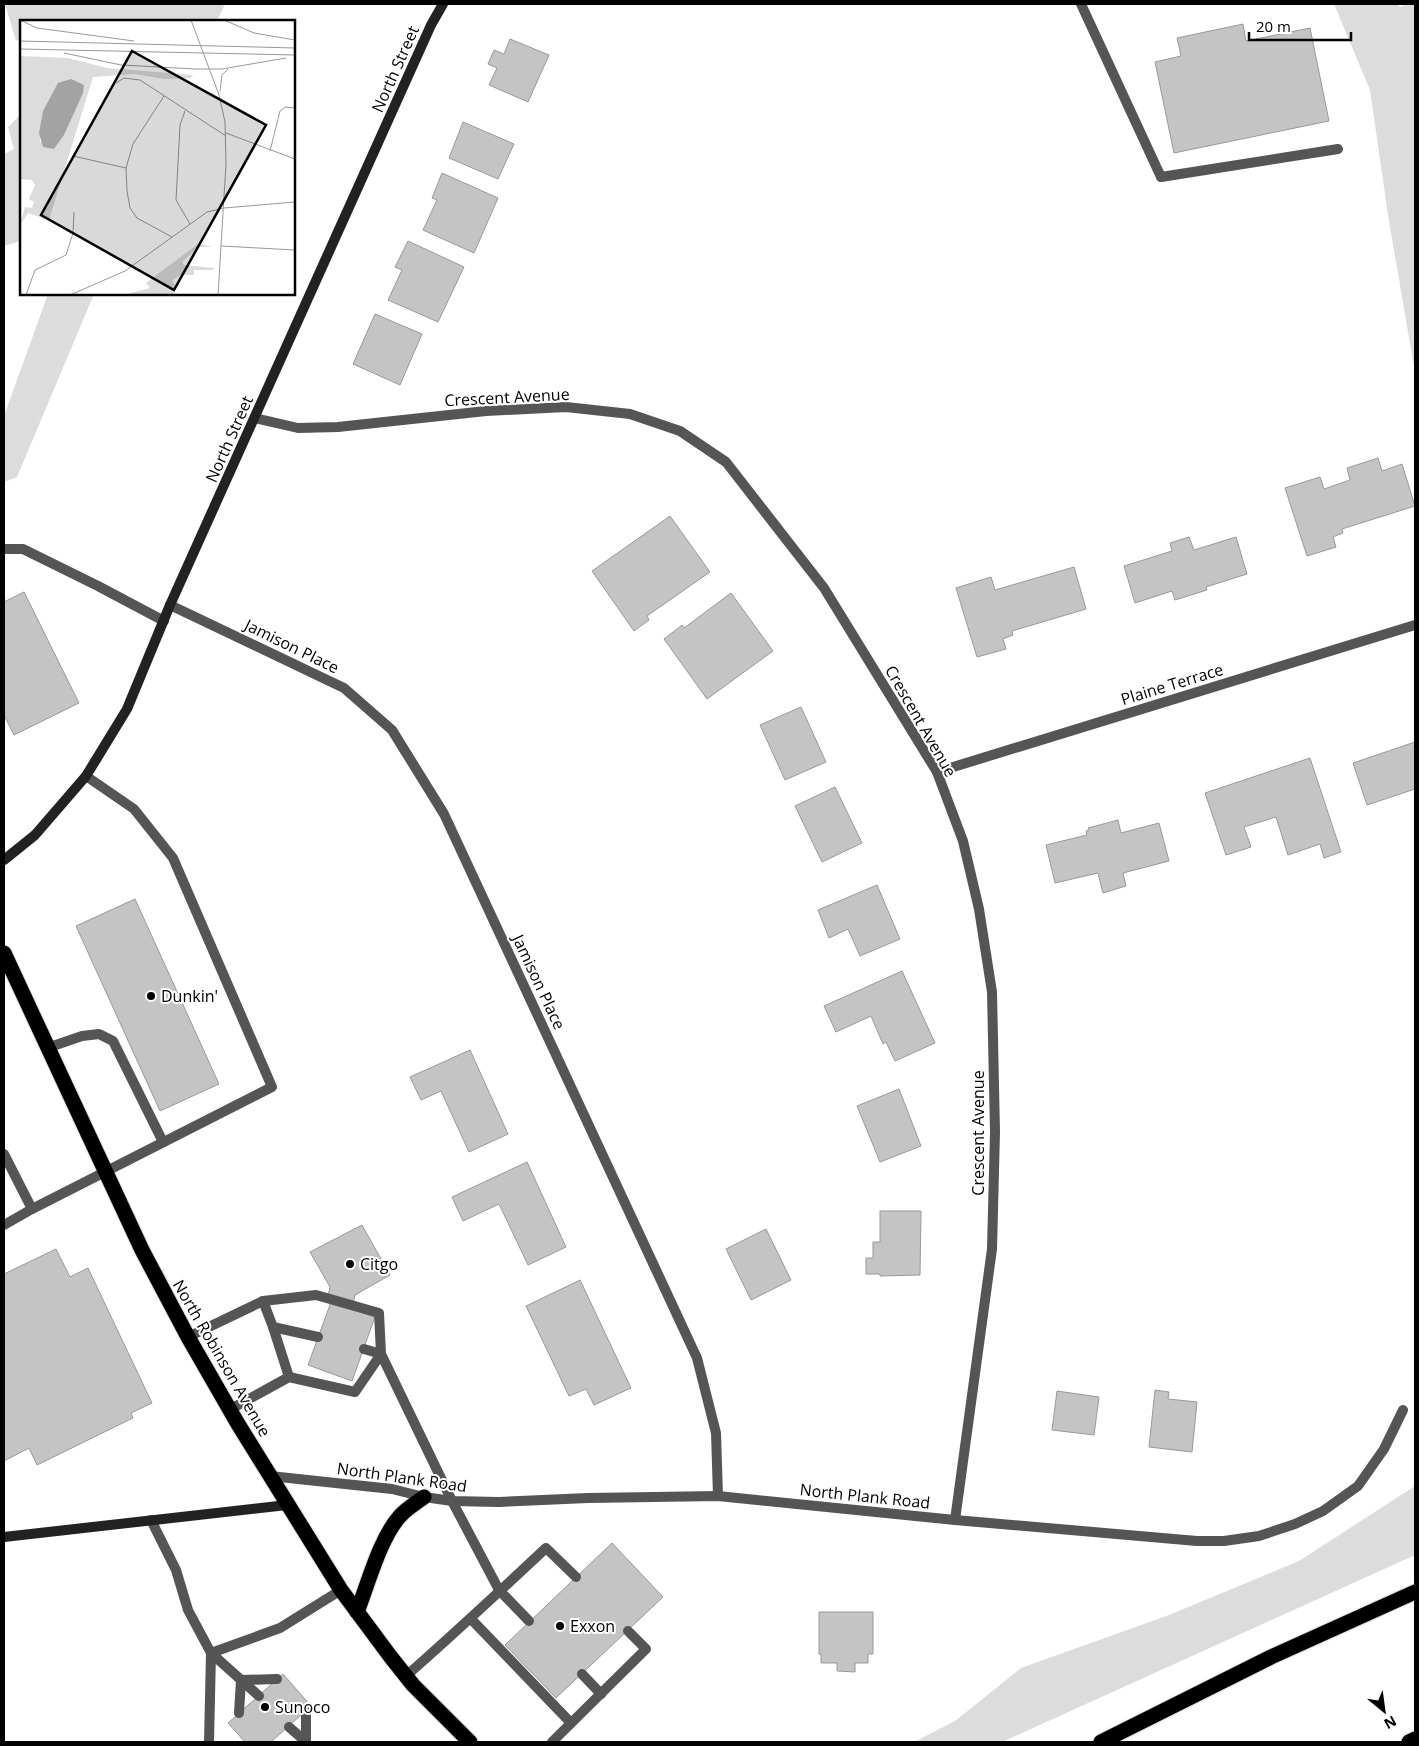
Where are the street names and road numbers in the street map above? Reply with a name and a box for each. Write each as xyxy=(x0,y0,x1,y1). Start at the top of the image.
street label: North Street xyxy=(366,22,424,116)
street label: Crescent Avenue xyxy=(444,383,570,411)
street label: North Street xyxy=(200,392,258,486)
street label: Jamison Place xyxy=(239,613,343,678)
street label: Plaine Terrace xyxy=(1118,658,1226,710)
street label: Crescent Avenue xyxy=(880,661,962,781)
street label: Jamison Place xyxy=(507,929,571,1033)
street label: Crescent Avenue xyxy=(967,1070,989,1196)
street label: North Robinson Avenue xyxy=(168,1275,276,1441)
street label: North Plank Road xyxy=(336,1457,468,1497)
street label: North Plank Road xyxy=(799,1478,931,1514)

